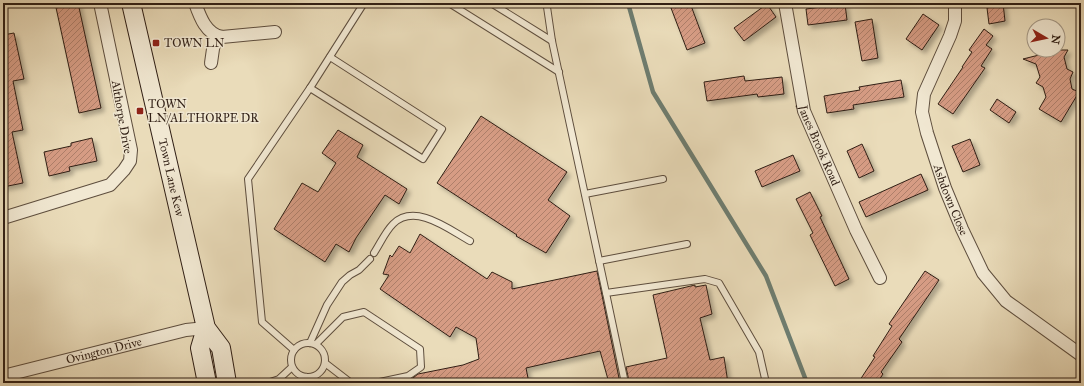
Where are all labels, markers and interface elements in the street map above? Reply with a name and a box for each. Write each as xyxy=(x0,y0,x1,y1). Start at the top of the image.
north arrow xyxy=(1026,18,1066,58)
text: N xyxy=(1048,34,1063,46)
place label: TOWN LN xyxy=(164,36,224,50)
marker: TOWN LN xyxy=(151,38,161,48)
street label: Althorpe Drive xyxy=(108,78,135,155)
place label: TOWN LN/ALTHORPE DR xyxy=(148,97,259,125)
street label: Janes Brook Road xyxy=(795,102,843,188)
marker: TOWN LN/ALTHORPE DR xyxy=(135,106,145,116)
street label: Town Lane Kew xyxy=(155,137,187,218)
street label: Ashdown Close xyxy=(930,162,971,238)
street label: Ovington Drive xyxy=(65,334,143,367)

